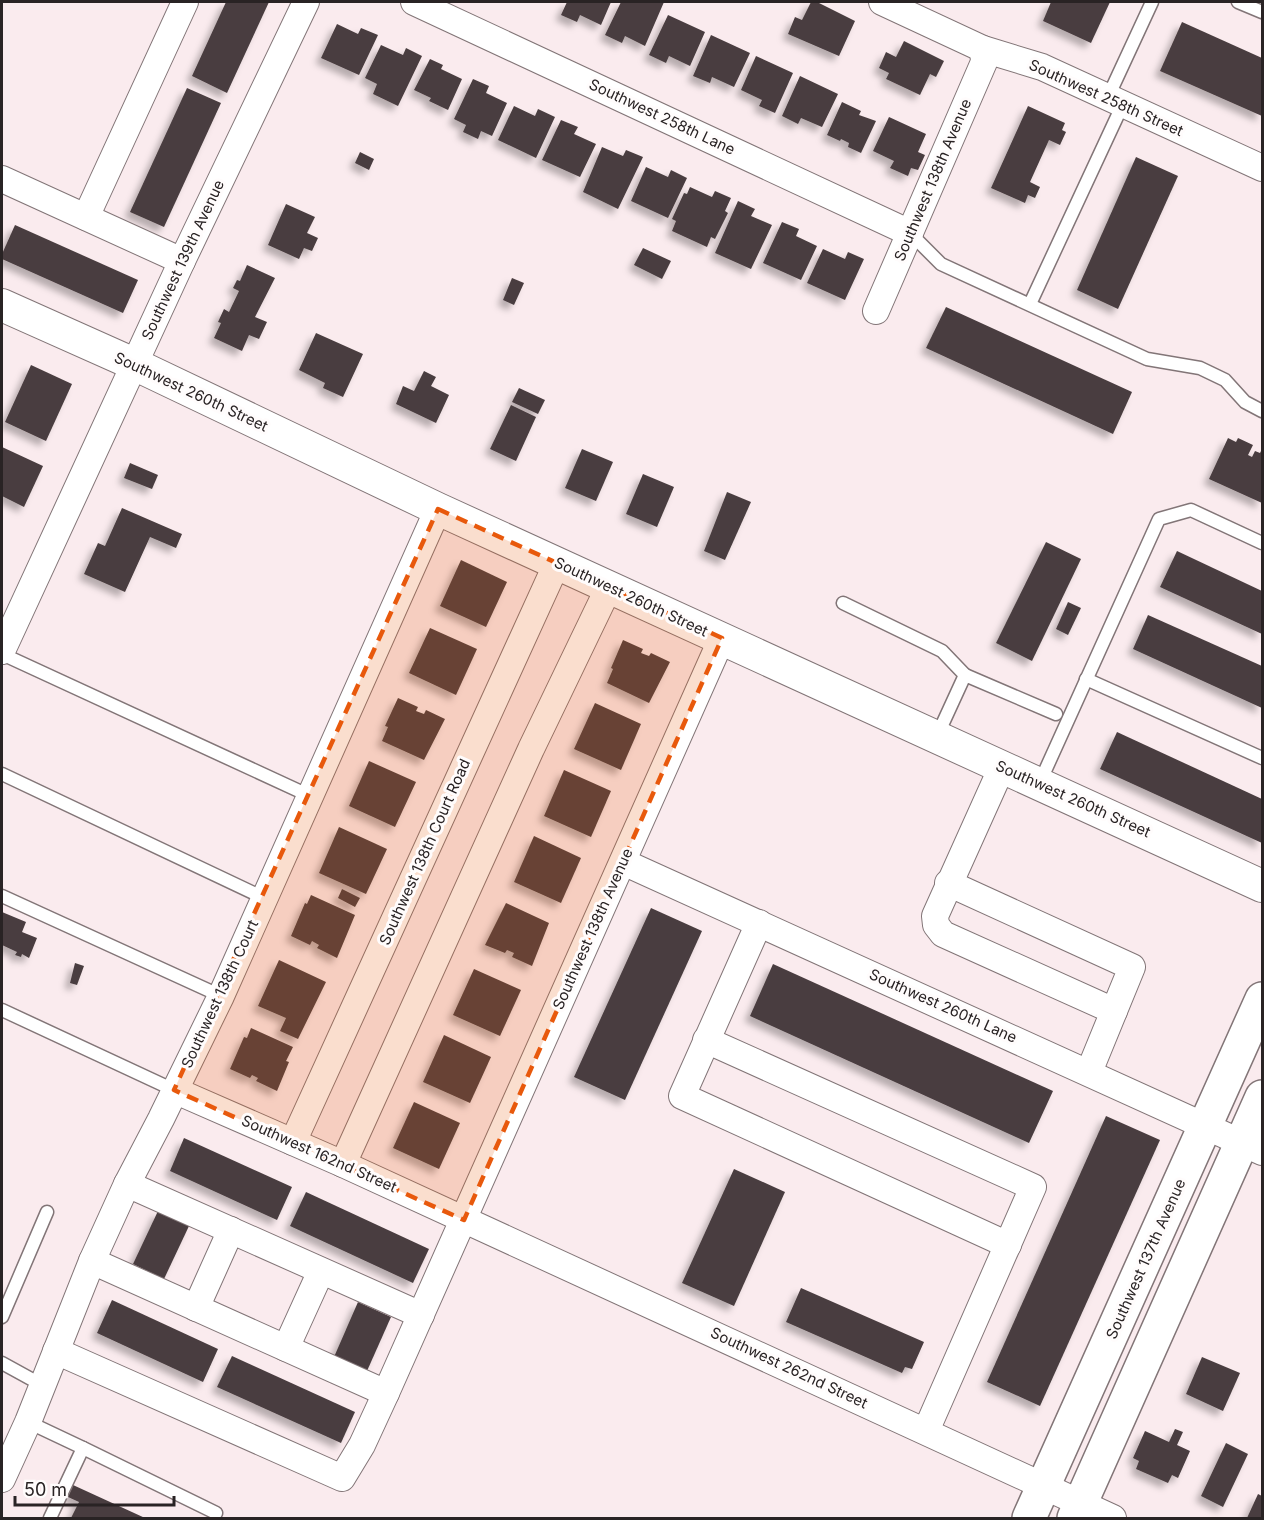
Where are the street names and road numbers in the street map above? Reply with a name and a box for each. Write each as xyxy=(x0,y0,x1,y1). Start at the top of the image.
street label: Southwest 258th Street xyxy=(1026,55,1186,140)
street label: Southwest 258th Lane xyxy=(586,74,738,159)
street label: Southwest 138th Avenue xyxy=(890,96,975,264)
street label: Southwest 139th Avenue xyxy=(137,177,228,343)
street label: Southwest 260th Street xyxy=(111,348,271,436)
street label: Southwest 260th Street xyxy=(551,553,711,641)
street label: Southwest 138th Court Road xyxy=(375,756,474,948)
street label: Southwest 260th Street xyxy=(993,756,1154,841)
street label: Southwest 138th Avenue xyxy=(548,845,637,1012)
street label: Southwest 138th Court xyxy=(177,917,262,1071)
street label: Southwest 260th Lane xyxy=(866,964,1020,1047)
street label: Southwest 162nd Street xyxy=(239,1111,400,1196)
street label: Southwest 137th Avenue xyxy=(1102,1176,1190,1342)
street label: Southwest 262nd Street xyxy=(708,1323,871,1412)

